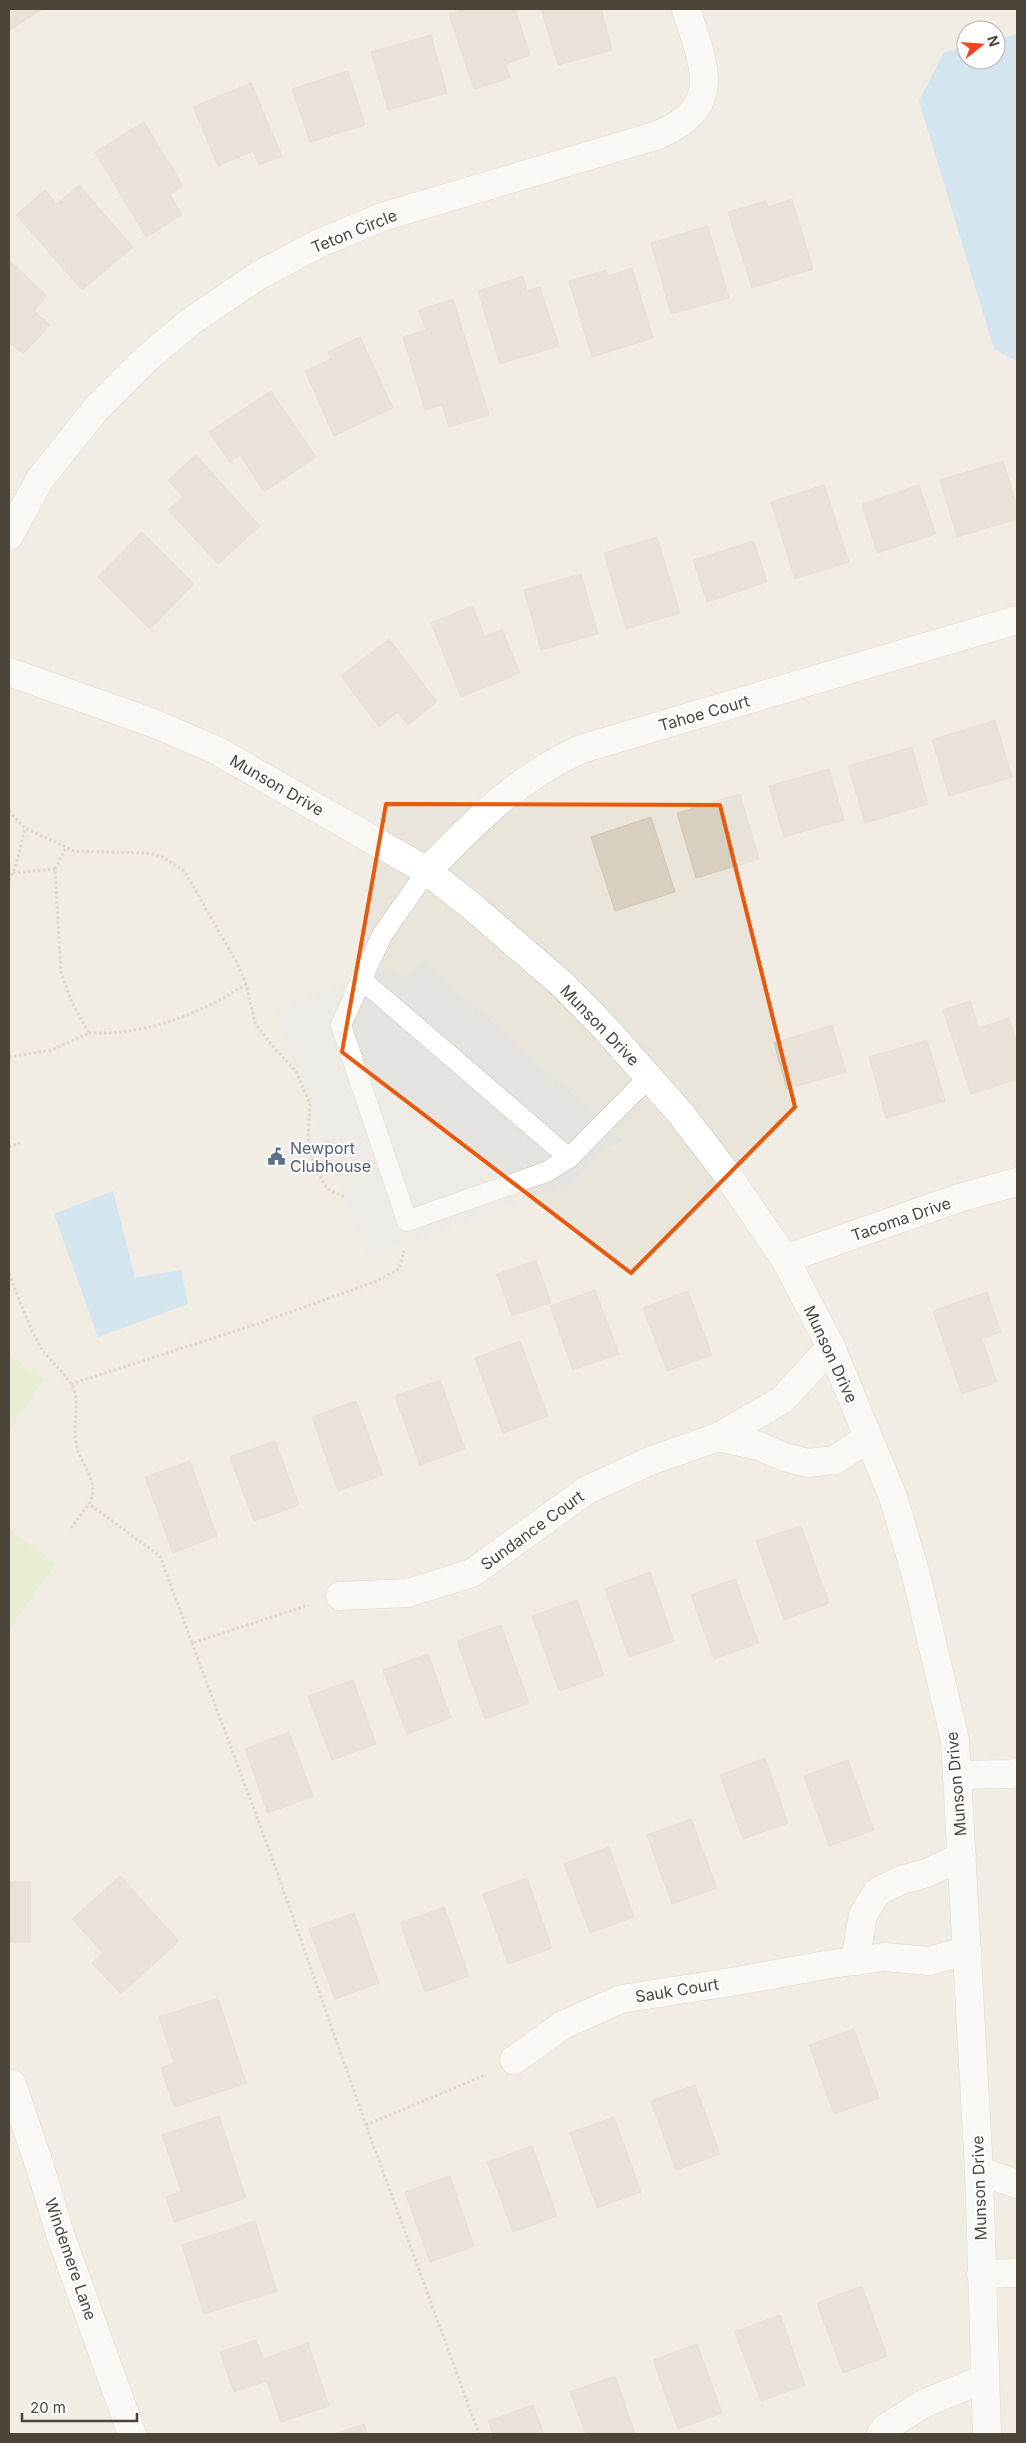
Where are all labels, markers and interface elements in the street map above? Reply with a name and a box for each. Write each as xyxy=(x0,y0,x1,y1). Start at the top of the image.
north arrow xyxy=(956,20,1006,70)
text: N xyxy=(984,33,1004,49)
street label: Teton Circle xyxy=(308,205,400,257)
street label: Tahoe Court xyxy=(656,691,752,735)
street label: Munson Drive xyxy=(227,750,327,820)
street label: Munson Drive xyxy=(556,980,644,1070)
place label: Newport Clubhouse xyxy=(290,1138,371,1176)
public building icon: Newport Clubhouse xyxy=(266,1147,286,1167)
street label: Tacoma Drive xyxy=(849,1193,953,1245)
street label: Munson Drive xyxy=(800,1302,862,1406)
street label: Sundance Court xyxy=(477,1486,587,1574)
street label: Munson Drive xyxy=(941,1731,971,1837)
street label: Sauk Court xyxy=(634,1974,720,2006)
street label: Munson Drive xyxy=(967,2135,991,2241)
street label: Windemere Lane xyxy=(41,2195,101,2323)
scale bar xyxy=(22,2390,138,2422)
text: 20 m xyxy=(30,2398,66,2417)

